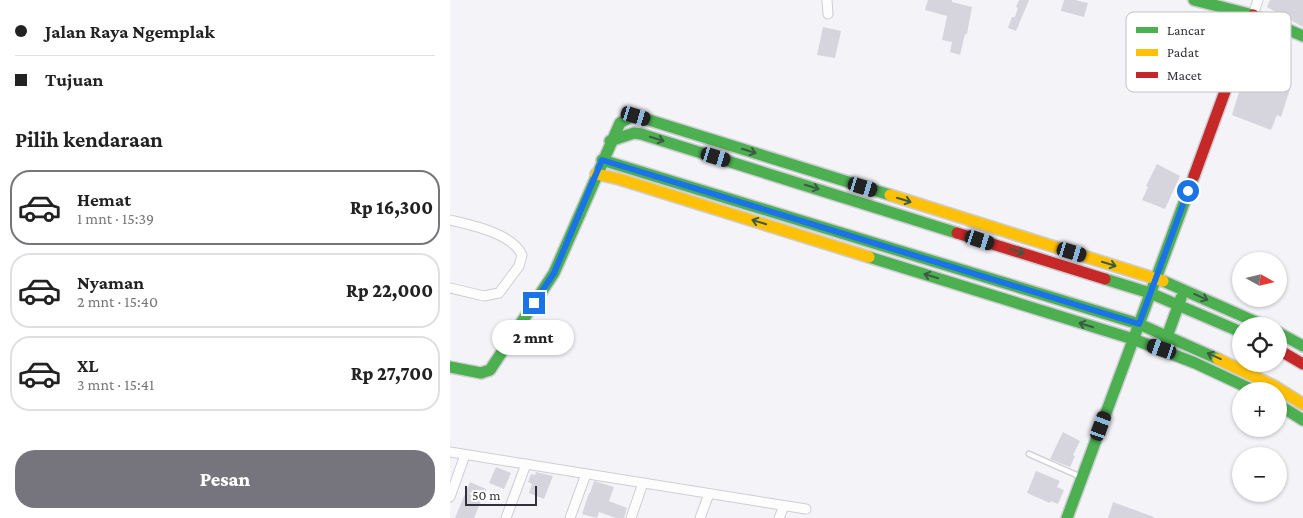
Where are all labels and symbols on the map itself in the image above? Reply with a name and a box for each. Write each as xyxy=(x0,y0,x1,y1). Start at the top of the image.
legend xyxy=(1126,12,1291,92)
text: Lancar xyxy=(1167,22,1205,38)
text: Padat xyxy=(1167,44,1199,60)
text: Macet xyxy=(1167,67,1202,83)
car xyxy=(619,104,652,128)
one-way arrow xyxy=(649,134,665,144)
car xyxy=(699,145,732,169)
one-way arrow xyxy=(740,147,756,157)
car xyxy=(846,175,879,199)
route start xyxy=(1177,180,1199,202)
one-way arrow xyxy=(804,183,820,193)
one-way arrow xyxy=(895,195,911,205)
one-way arrow xyxy=(752,217,768,227)
car xyxy=(963,228,996,252)
car xyxy=(1055,240,1088,264)
one-way arrow xyxy=(1009,247,1025,257)
north arrow xyxy=(1232,252,1288,308)
one-way arrow xyxy=(1101,259,1117,269)
one-way arrow xyxy=(924,271,939,280)
route end xyxy=(523,292,545,314)
one-way arrow xyxy=(1193,292,1208,302)
one-way arrow xyxy=(1078,319,1094,329)
callout: 2 mnt xyxy=(493,320,575,356)
car xyxy=(1145,337,1178,361)
one-way arrow xyxy=(1207,351,1222,361)
car xyxy=(1088,409,1113,443)
scale bar xyxy=(465,483,538,506)

